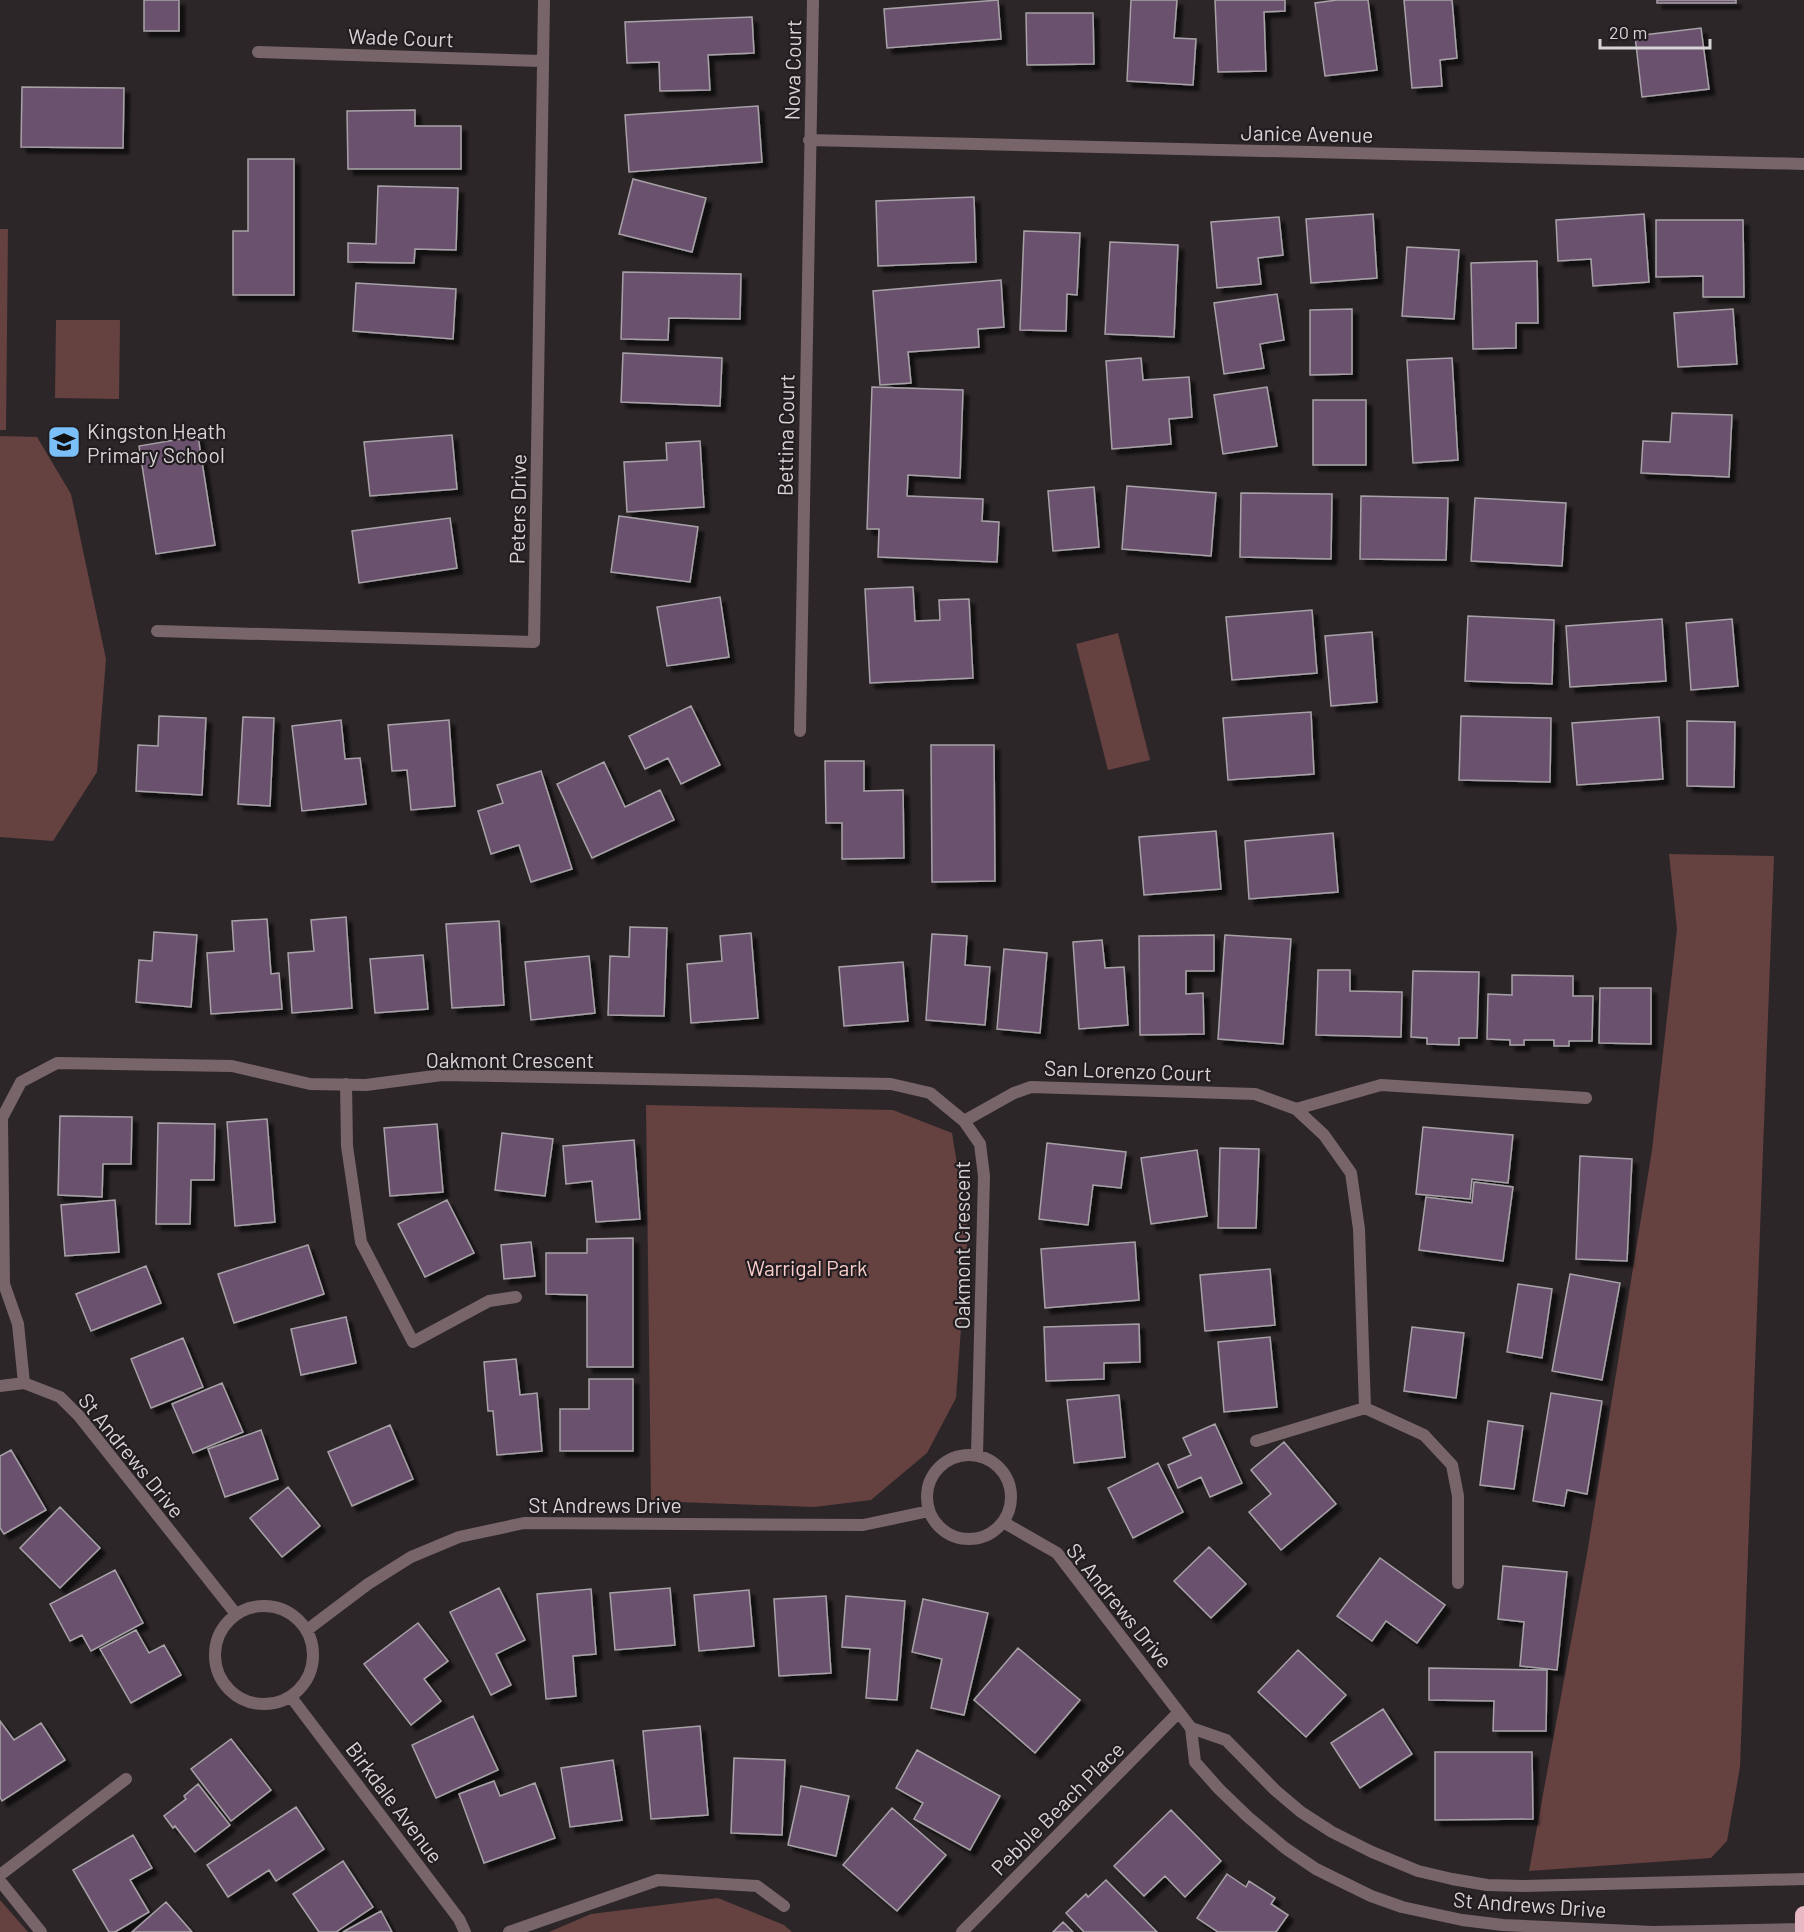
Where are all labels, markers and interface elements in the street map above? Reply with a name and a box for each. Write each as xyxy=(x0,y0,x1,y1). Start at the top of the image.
scale bar xyxy=(1600,12,1710,50)
street label: Nova Court xyxy=(779,19,805,121)
text: 20 m xyxy=(1609,21,1647,43)
street label: Wade Court xyxy=(348,23,454,51)
street label: Janice Avenue xyxy=(1241,119,1373,147)
street label: Bettina Court xyxy=(771,374,799,496)
place label: Kingston Heath Primary School xyxy=(87,418,226,467)
school or university icon: Kingston Heath Primary School xyxy=(46,424,82,460)
street label: Peters Drive xyxy=(504,454,530,564)
street label: Oakmont Crescent xyxy=(426,1047,594,1072)
street label: San Lorenzo Court xyxy=(1044,1055,1212,1085)
street label: Oakmont Crescent xyxy=(949,1161,974,1329)
park label: Warrigal Park xyxy=(746,1255,868,1280)
street label: St Andrews Drive xyxy=(74,1387,190,1523)
street label: St Andrews Drive xyxy=(528,1492,682,1517)
street label: St Andrews Drive xyxy=(1062,1537,1178,1673)
street label: Birkdale Avenue xyxy=(341,1736,449,1868)
street label: Pebble Beach Place xyxy=(985,1736,1129,1880)
street label: St Andrews Drive xyxy=(1453,1886,1607,1922)

